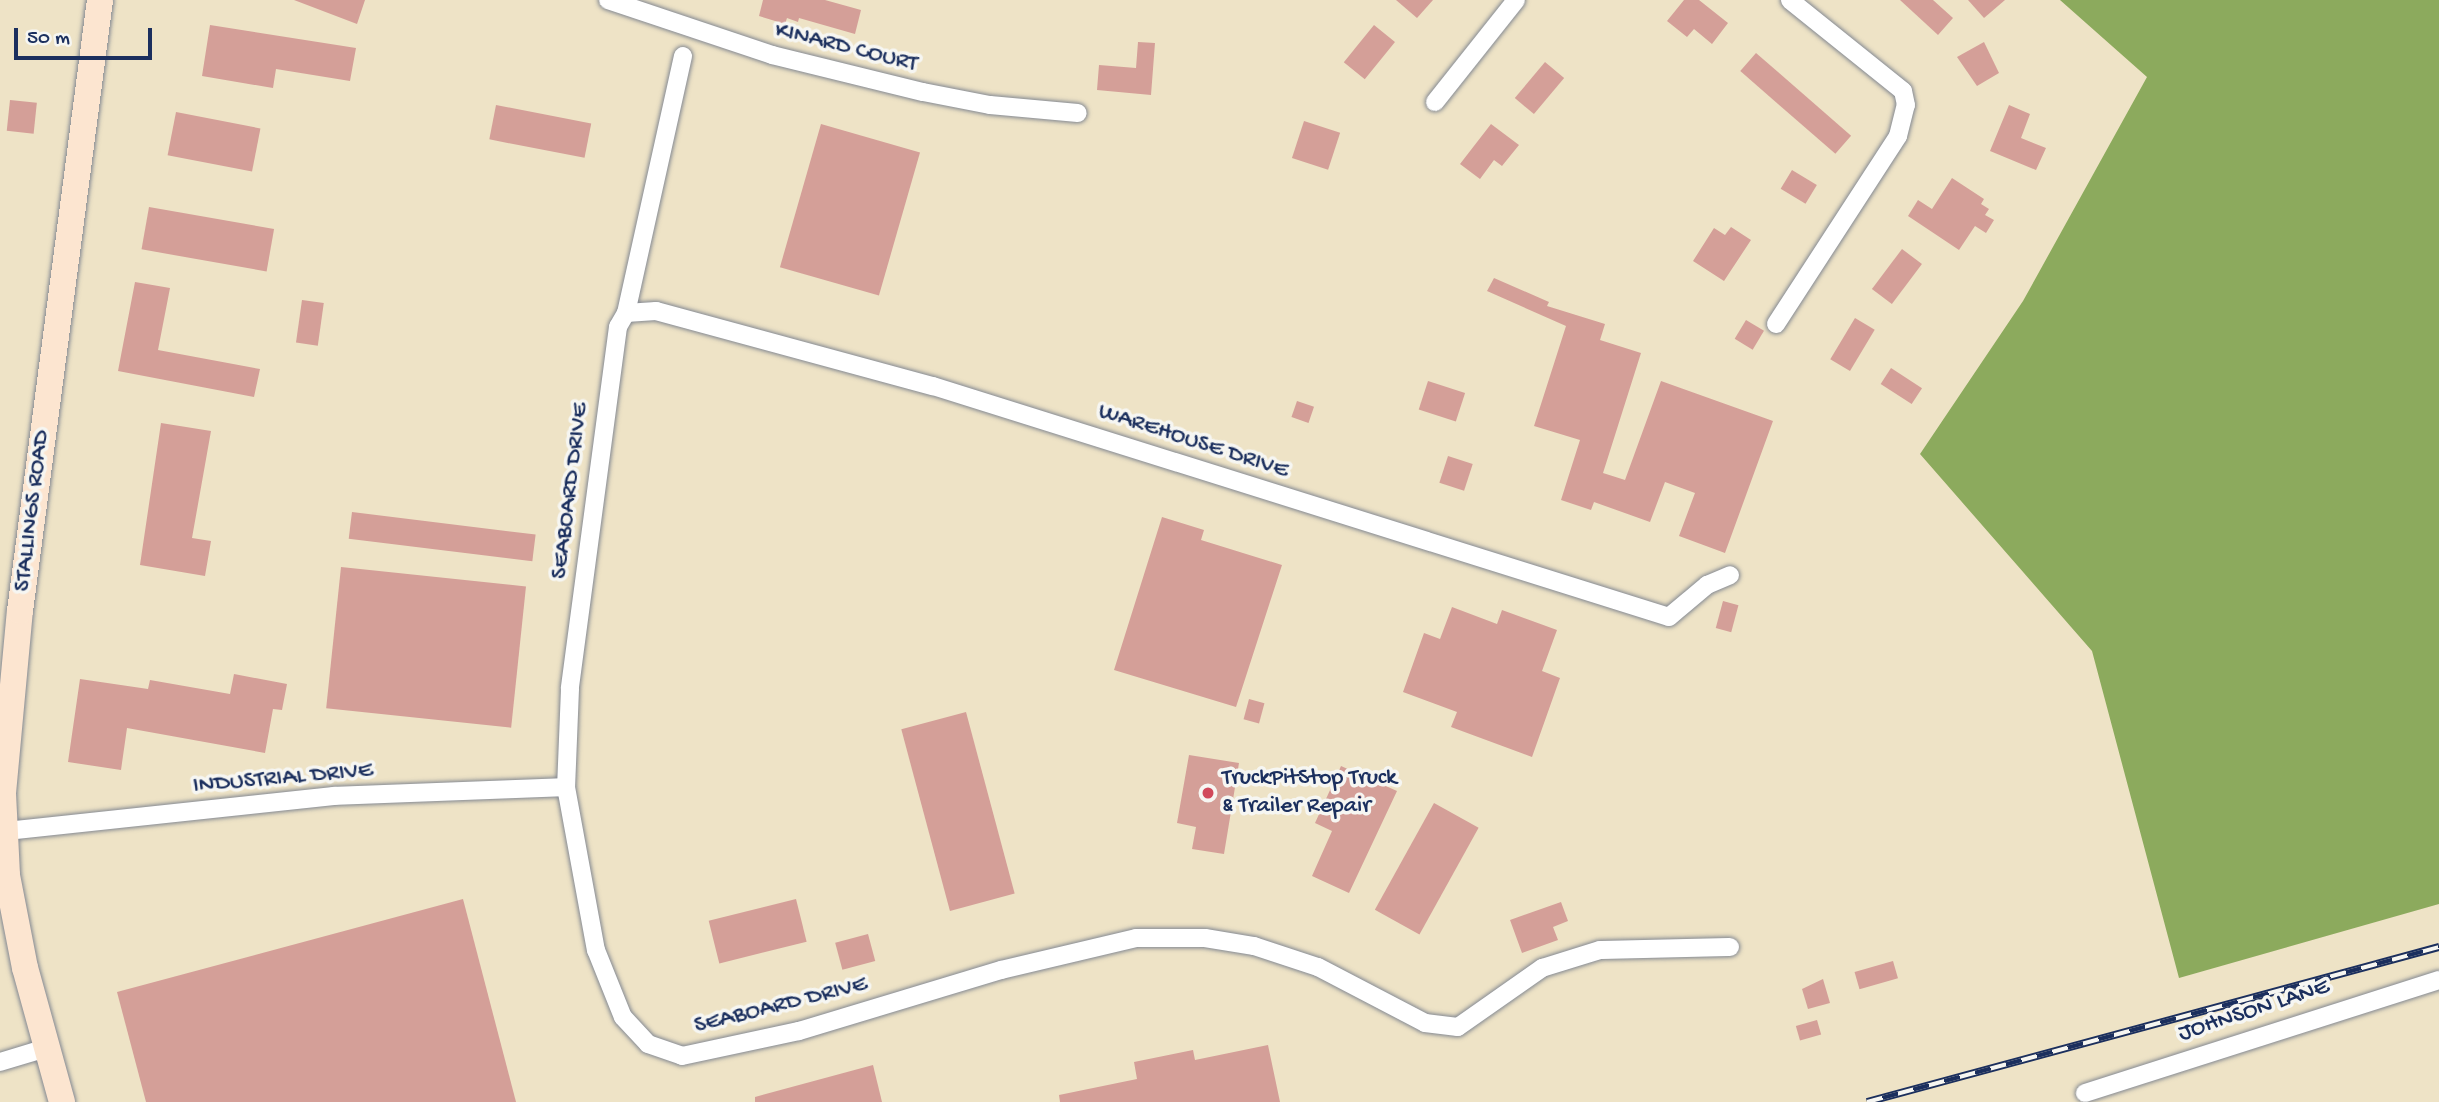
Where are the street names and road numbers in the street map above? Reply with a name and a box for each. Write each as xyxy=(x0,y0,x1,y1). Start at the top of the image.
street label: KINARD COURT xyxy=(772,16,920,80)
street label: WAREHOUSE DRIVE xyxy=(1094,398,1292,486)
street label: SEABOARD DRIVE xyxy=(546,401,596,581)
street label: STALLINGS ROAD xyxy=(9,429,57,593)
street label: INDUSTRIAL DRIVE xyxy=(192,757,374,801)
street label: SEABOARD DRIVE xyxy=(691,971,871,1041)
street label: JOHNSON LANE xyxy=(2175,973,2333,1049)

